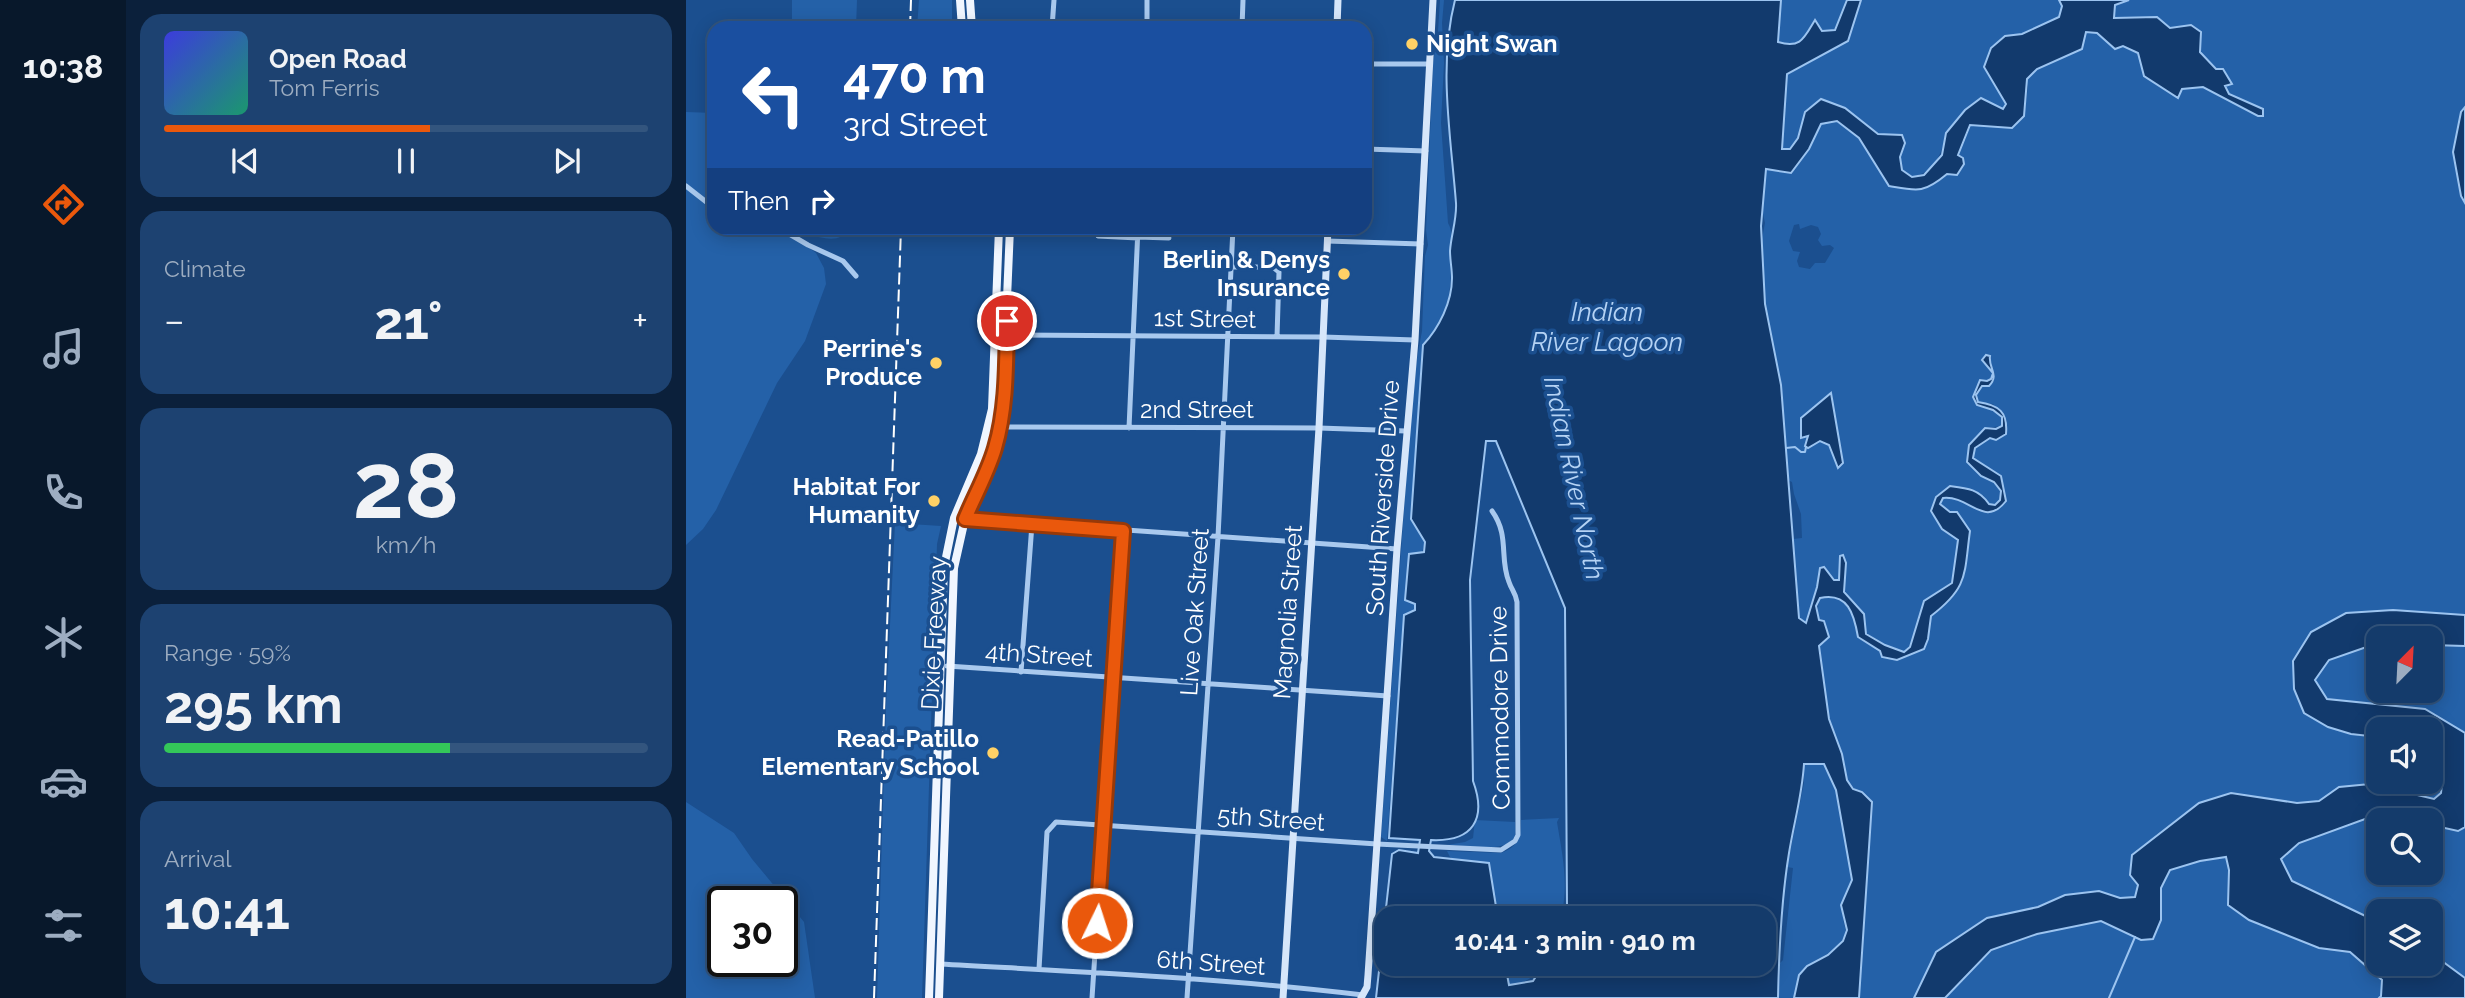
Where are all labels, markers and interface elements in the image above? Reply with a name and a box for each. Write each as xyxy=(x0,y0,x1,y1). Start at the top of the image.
place label: Night Swan xyxy=(1426,29,1557,58)
marker: Night Swan xyxy=(1404,36,1420,52)
text: Open Road xyxy=(269,44,407,74)
text: 470 m xyxy=(843,47,986,104)
text: 10:38 xyxy=(23,48,103,85)
icon: left xyxy=(728,49,819,140)
text: Tom Ferris xyxy=(269,74,380,101)
text: 3rd Street xyxy=(843,106,988,143)
icon: previous xyxy=(226,142,264,180)
icon: pause xyxy=(387,142,425,180)
icon: next xyxy=(548,142,586,180)
icon: directions xyxy=(39,180,88,229)
icon: right xyxy=(803,182,841,220)
text: Then xyxy=(728,186,789,216)
place label: Berlin & Denys Insurance xyxy=(1163,245,1330,302)
text: Climate xyxy=(164,255,246,282)
marker: Berlin & Denys Insurance xyxy=(1336,266,1352,282)
text: 21° xyxy=(374,290,443,351)
pin xyxy=(977,291,1037,351)
water label: Indian River Lagoon xyxy=(1531,297,1683,357)
text: − xyxy=(164,298,184,343)
text: + xyxy=(632,298,648,343)
icon: arrive xyxy=(988,302,1026,340)
street label: 1st Street xyxy=(1153,303,1257,334)
icon: music xyxy=(39,324,88,373)
place label: Perrine's Produce xyxy=(822,334,922,391)
marker: Perrine's Produce xyxy=(928,355,944,371)
water label: Indian River North xyxy=(1538,373,1610,583)
street label: South Riverside Drive xyxy=(1360,379,1405,617)
street label: 2nd Street xyxy=(1140,395,1254,424)
text: 28 xyxy=(353,432,459,539)
icon: phone xyxy=(39,468,88,517)
place label: Habitat For Humanity xyxy=(792,472,920,529)
marker: Habitat For Humanity xyxy=(926,493,942,509)
street label: Magnolia Street xyxy=(1267,524,1308,700)
street label: Live Oak Street xyxy=(1174,527,1215,697)
text: km/h xyxy=(376,531,436,558)
street label: Dixie Freeway xyxy=(915,555,952,711)
street label: Commodore Drive xyxy=(1483,606,1516,810)
icon: climate xyxy=(39,613,88,662)
north arrow xyxy=(2366,626,2443,704)
map controls xyxy=(2366,626,2443,976)
street label: 4th Street xyxy=(984,636,1094,673)
text: Range · 59% xyxy=(164,639,291,666)
text: 295 km xyxy=(164,674,343,735)
button: sound xyxy=(2366,717,2443,794)
place label: Read-Patillo Elementary School xyxy=(761,724,979,781)
marker: Read-Patillo Elementary School xyxy=(985,745,1001,761)
icon: car xyxy=(39,757,88,806)
street label: 5th Street xyxy=(1216,800,1326,837)
button: search xyxy=(2366,808,2443,885)
text: Arrival xyxy=(164,845,231,872)
text: 10:41 xyxy=(164,880,290,941)
speed limit sign: 30 xyxy=(707,886,798,977)
position arrow xyxy=(1060,886,1134,960)
button: layers xyxy=(2366,899,2443,976)
icon: filters xyxy=(39,901,88,950)
text: 10:41 · 3 min · 910 m xyxy=(1454,926,1696,956)
street label: 6th Street xyxy=(1156,944,1266,981)

